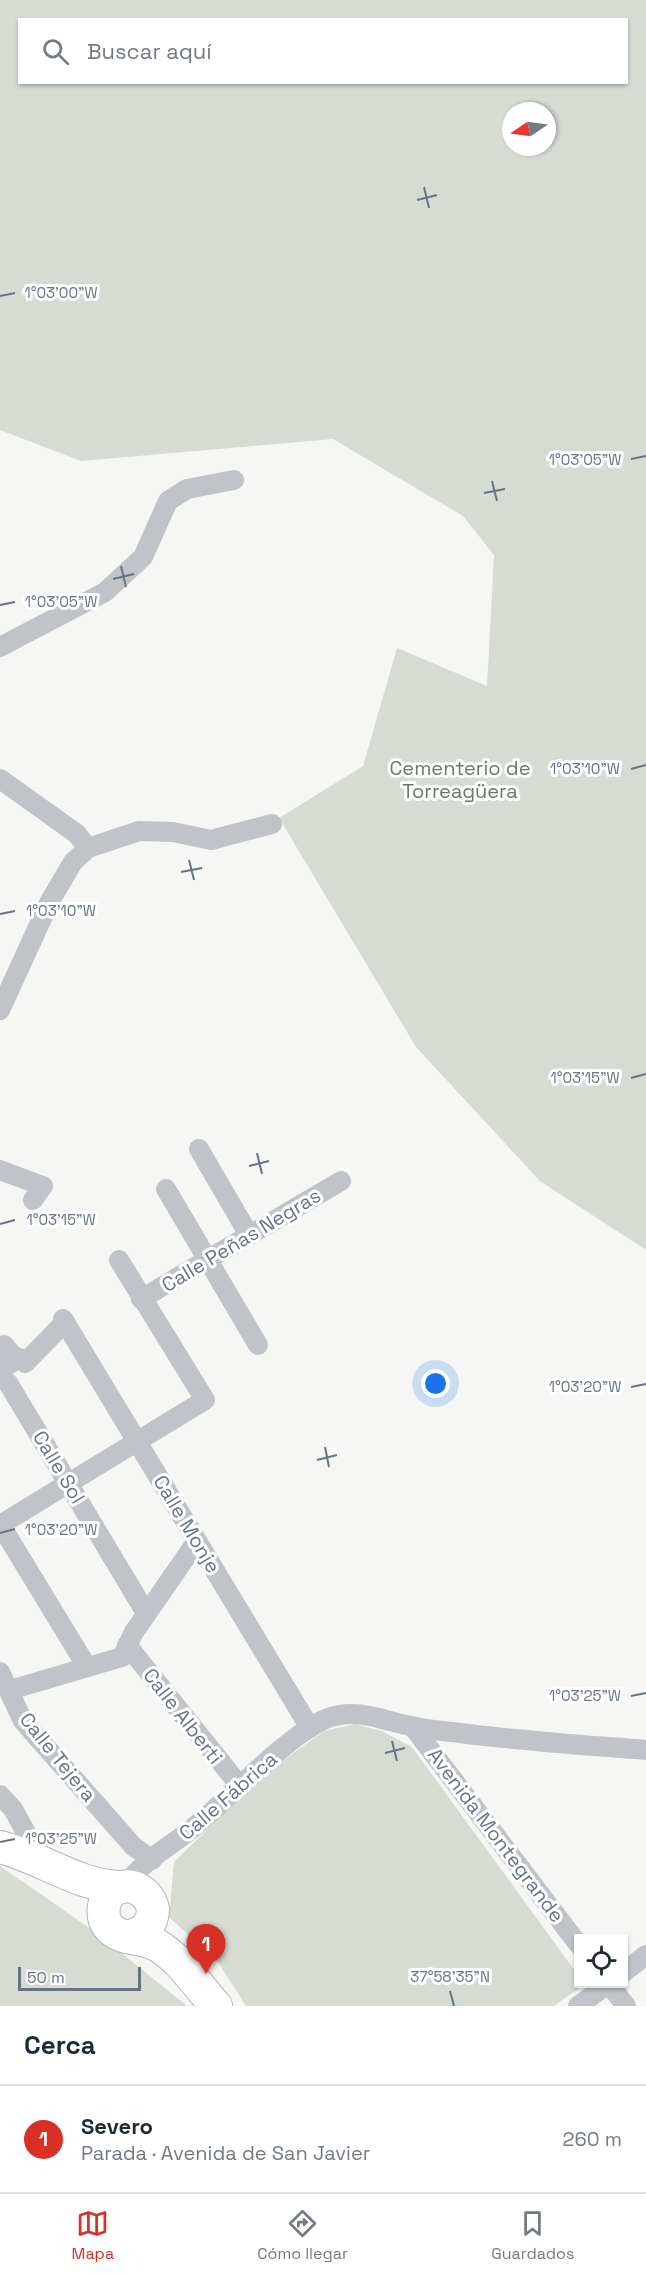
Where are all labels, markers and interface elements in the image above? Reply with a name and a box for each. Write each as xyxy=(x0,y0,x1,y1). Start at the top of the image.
search box xyxy=(18,18,628,84)
icon: search xyxy=(39,35,72,68)
text: Buscar aquí xyxy=(87,37,212,65)
north arrow xyxy=(502,102,556,156)
text: 1°03'00"W xyxy=(24,283,98,302)
text: 1°03'05"W xyxy=(549,450,621,469)
text: 1°03'05"W xyxy=(25,592,97,611)
park label: Cementerio de Torreagüera xyxy=(389,755,531,804)
text: 1°03'10"W xyxy=(550,759,620,778)
text: 1°03'10"W xyxy=(26,901,96,920)
text: 1°03'15"W xyxy=(550,1068,620,1087)
street label: Calle Peñas Negras xyxy=(157,1182,325,1298)
text: 1°03'15"W xyxy=(26,1210,96,1229)
your location xyxy=(421,1369,450,1398)
text: 1°03'20"W xyxy=(549,1377,621,1396)
street label: Calle Sol xyxy=(27,1426,91,1508)
street label: Calle Monje xyxy=(148,1470,226,1578)
text: 1°03'20"W xyxy=(25,1520,97,1539)
street label: Calle Alberti xyxy=(137,1663,229,1769)
text: 1°03'25"W xyxy=(549,1686,621,1705)
street label: Calle Tejera xyxy=(14,1707,102,1807)
street label: Avenida Montegrande xyxy=(422,1743,570,1927)
street label: Calle Fábrica xyxy=(173,1746,283,1846)
text: 1°03'25"W xyxy=(25,1829,97,1848)
pin: 1 xyxy=(186,1924,226,1974)
map controls xyxy=(574,1934,628,1988)
button: locate xyxy=(574,1934,628,1988)
scale bar xyxy=(18,1964,141,1992)
text: 50 m xyxy=(27,1967,65,1988)
text: 37°58'35"N xyxy=(410,1967,490,1986)
text: Cerca xyxy=(24,2028,96,2062)
text: Severo xyxy=(81,2112,153,2140)
text: 1 xyxy=(39,2126,48,2152)
text: 260 m xyxy=(563,2126,622,2152)
text: Parada · Avenida de San Javier xyxy=(81,2140,370,2166)
tab: Mapa xyxy=(72,2207,114,2264)
tab: Cómo llegar xyxy=(257,2207,348,2264)
tab: Guardados xyxy=(491,2207,574,2264)

